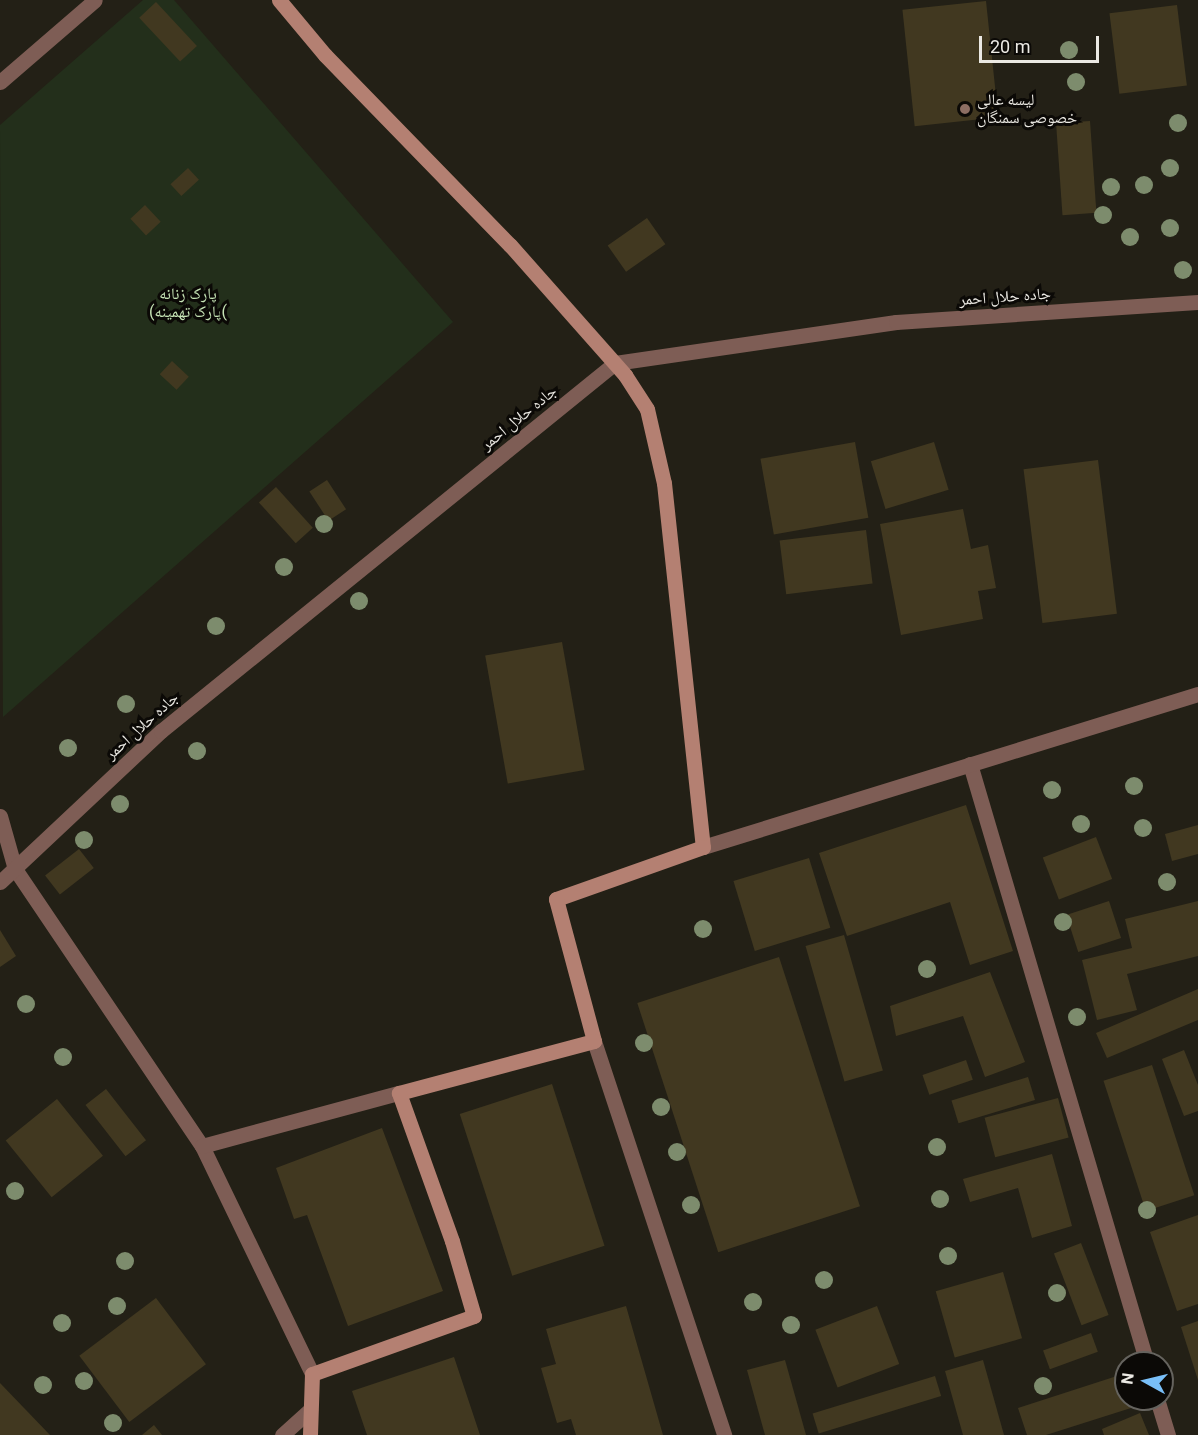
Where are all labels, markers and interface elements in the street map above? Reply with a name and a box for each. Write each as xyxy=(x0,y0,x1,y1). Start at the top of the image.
scale bar xyxy=(982,24,1102,62)
text: 20 m xyxy=(990,36,1030,57)
place label: لیسه عالی خصوصی سمنگان xyxy=(977,90,1077,128)
marker: لیسه عالی خصوصی سمنگان xyxy=(958,102,972,116)
park label: پارک زنانه (پارک تهمینه( xyxy=(149,284,227,322)
street label: جاده حلال احمر xyxy=(959,284,1051,310)
street label: جاده حلال احمر xyxy=(477,382,561,454)
street label: جاده حلال احمر xyxy=(101,688,183,764)
north arrow xyxy=(1114,1351,1174,1411)
text: N xyxy=(1117,1372,1138,1386)

